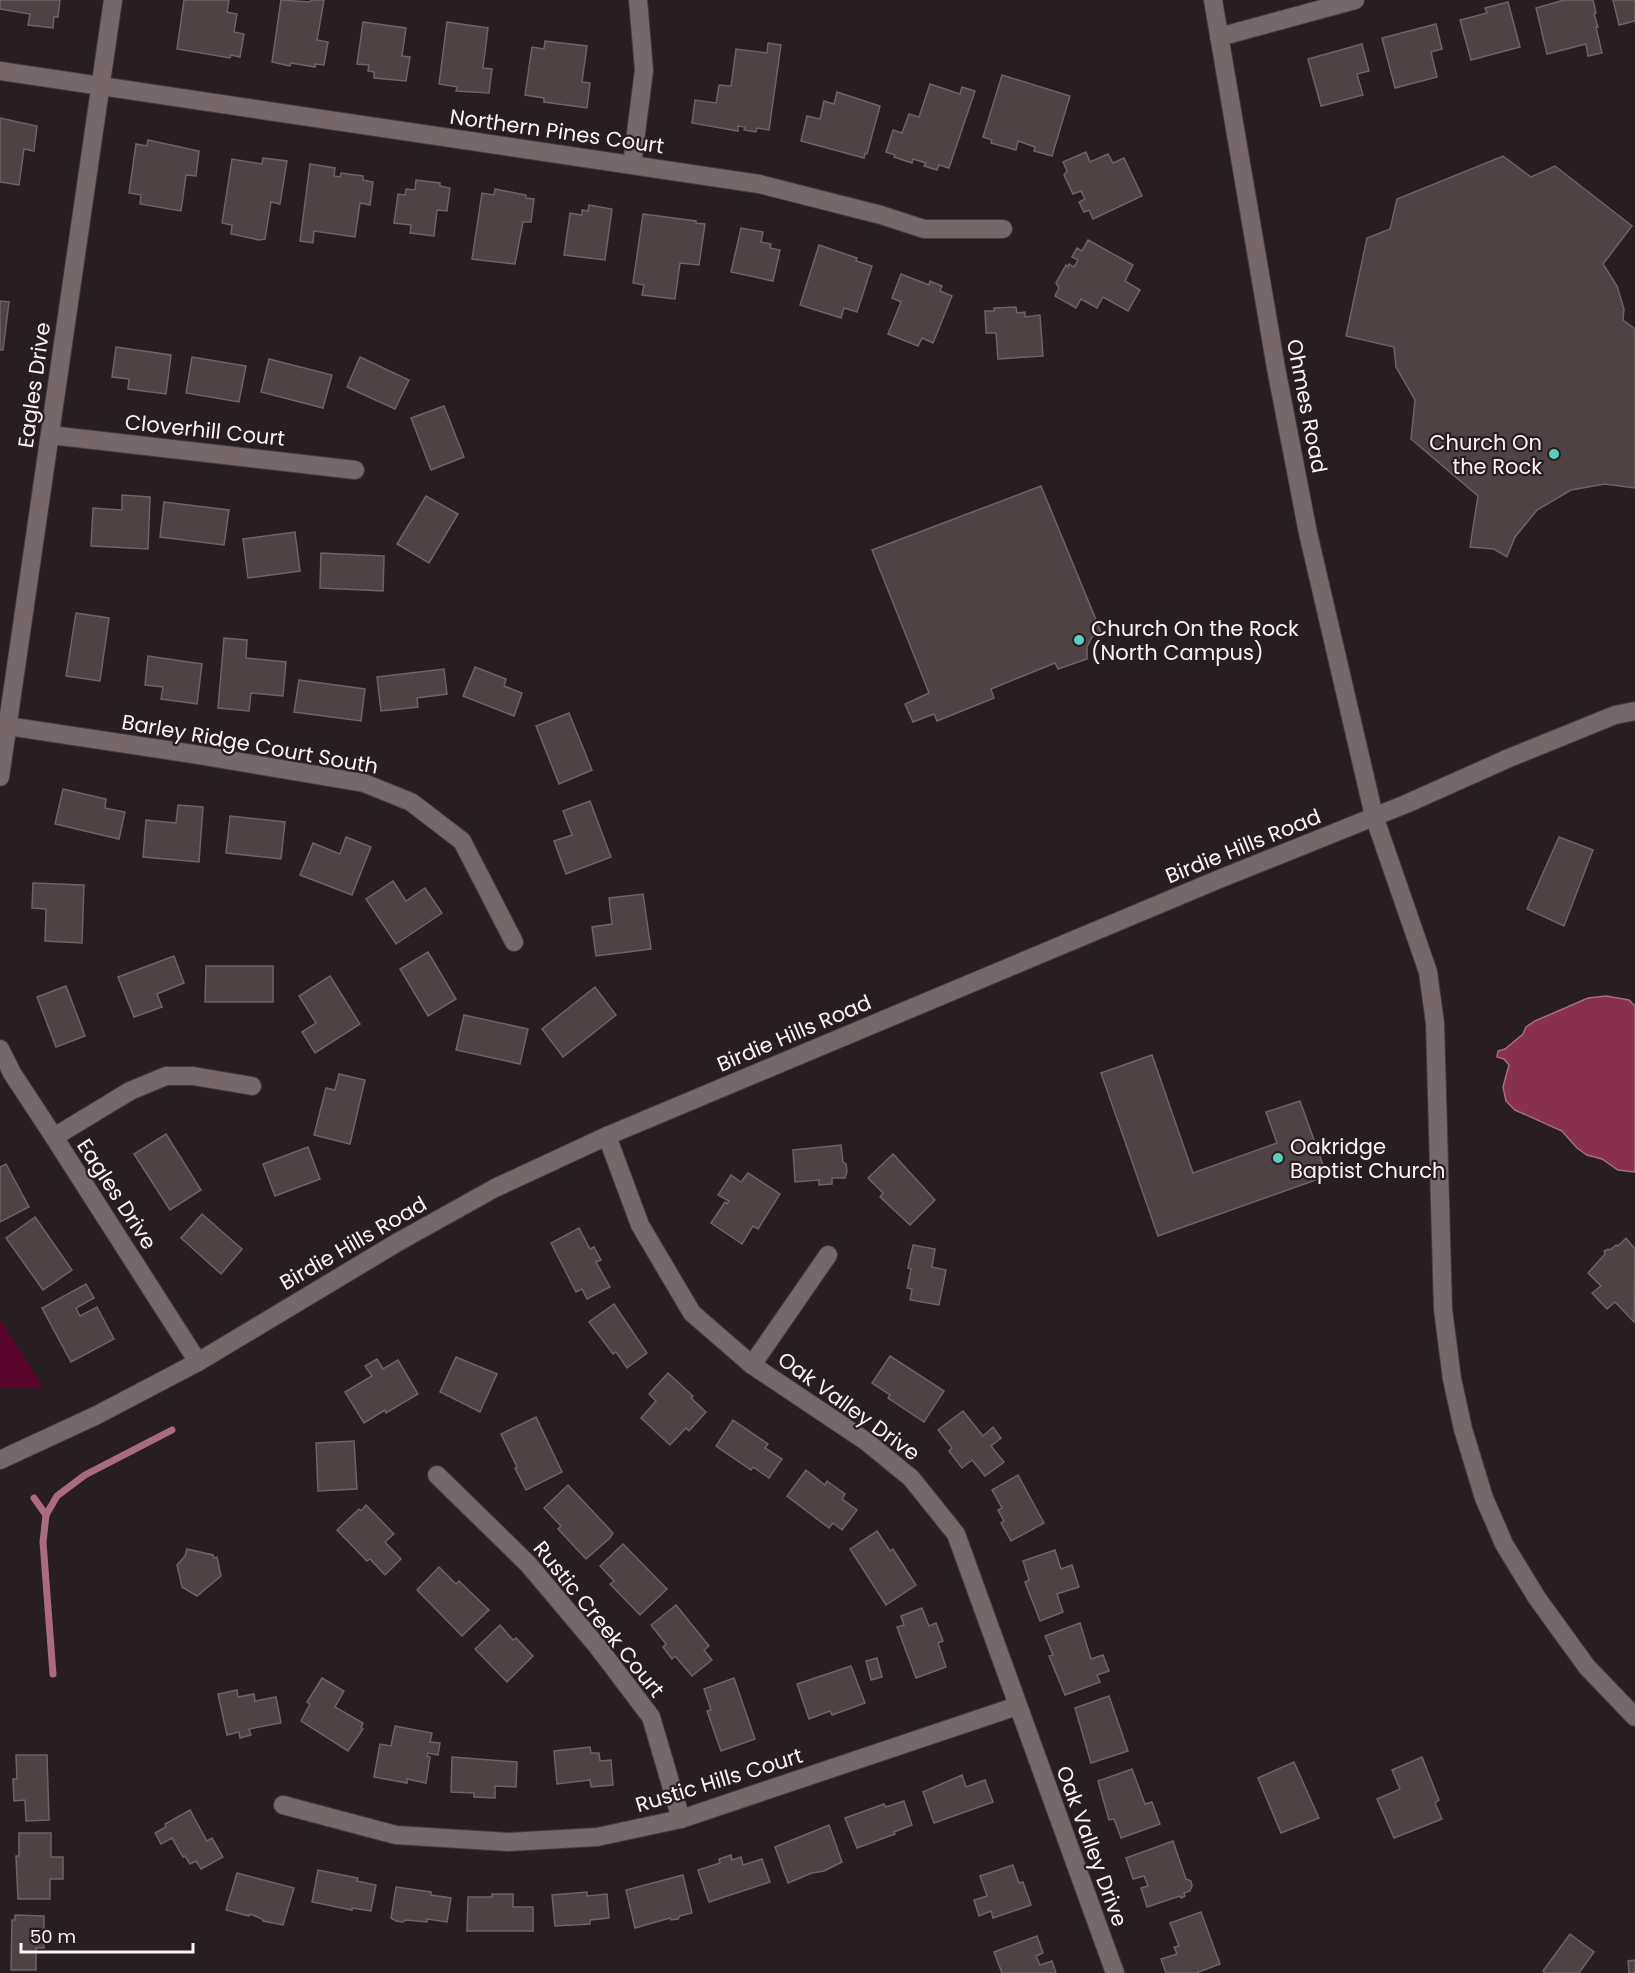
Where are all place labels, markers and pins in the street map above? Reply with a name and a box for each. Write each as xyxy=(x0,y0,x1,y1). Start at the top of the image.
place label: Church On the Rock xyxy=(1429,428,1542,481)
marker: Church On the Rock xyxy=(1547,447,1561,461)
place label: Church On the Rock (North Campus) xyxy=(1091,614,1299,667)
marker: Church On the Rock (North Campus) xyxy=(1072,633,1086,647)
place label: Oakridge Baptist Church xyxy=(1290,1132,1445,1185)
marker: Oakridge Baptist Church xyxy=(1271,1151,1285,1165)

